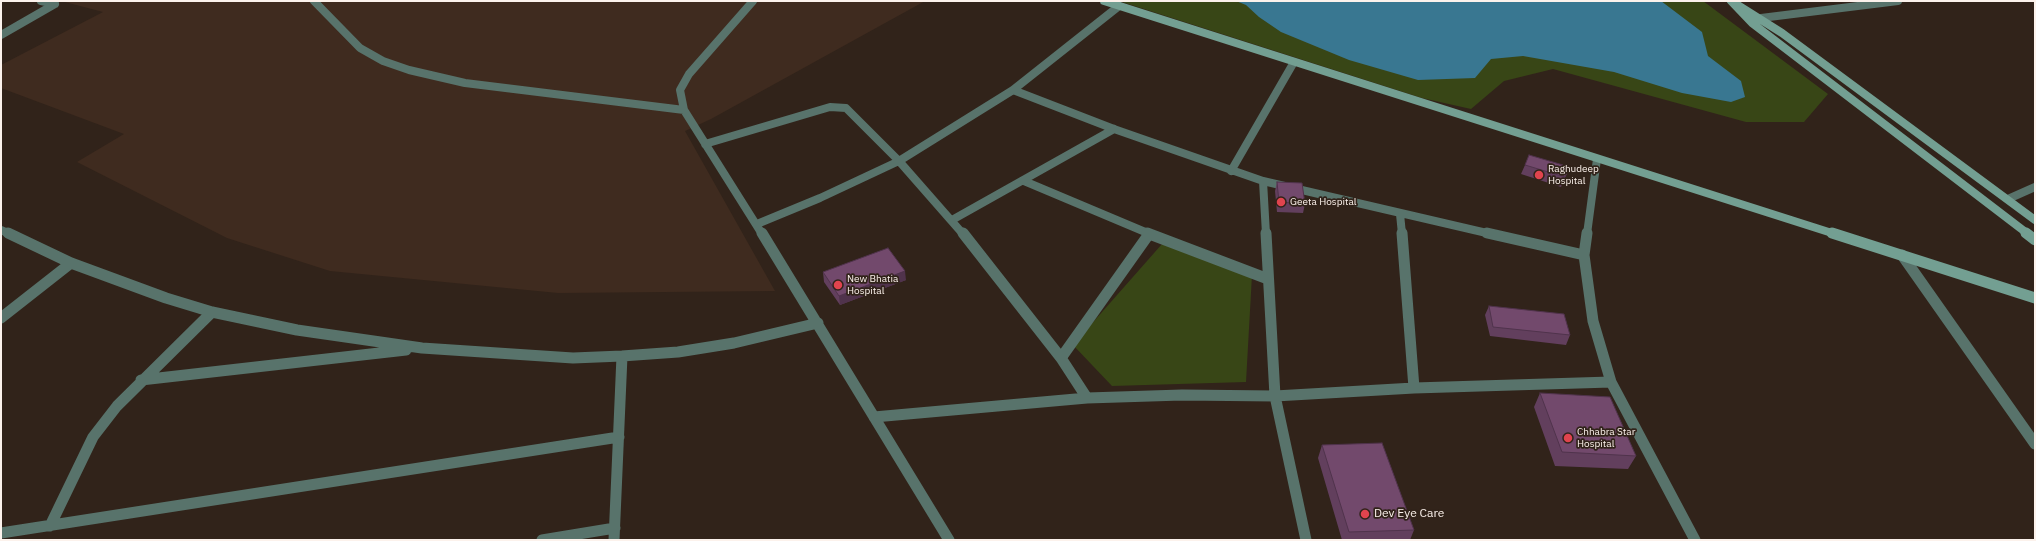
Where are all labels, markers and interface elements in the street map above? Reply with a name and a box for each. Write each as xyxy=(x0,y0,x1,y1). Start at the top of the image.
place label: Raghudeep Hospital xyxy=(1548,163,1599,186)
marker: Raghudeep Hospital xyxy=(1533,169,1545,181)
marker: Geeta Hospital xyxy=(1275,196,1287,208)
place label: Geeta Hospital xyxy=(1290,196,1357,208)
place label: New Bhatia Hospital xyxy=(847,273,898,296)
marker: New Bhatia Hospital xyxy=(832,279,844,291)
place label: Chhabra Star Hospital xyxy=(1577,426,1635,450)
marker: Chhabra Star Hospital xyxy=(1562,432,1574,444)
place label: Dev Eye Care xyxy=(1374,507,1444,521)
marker: Dev Eye Care xyxy=(1359,508,1371,520)

